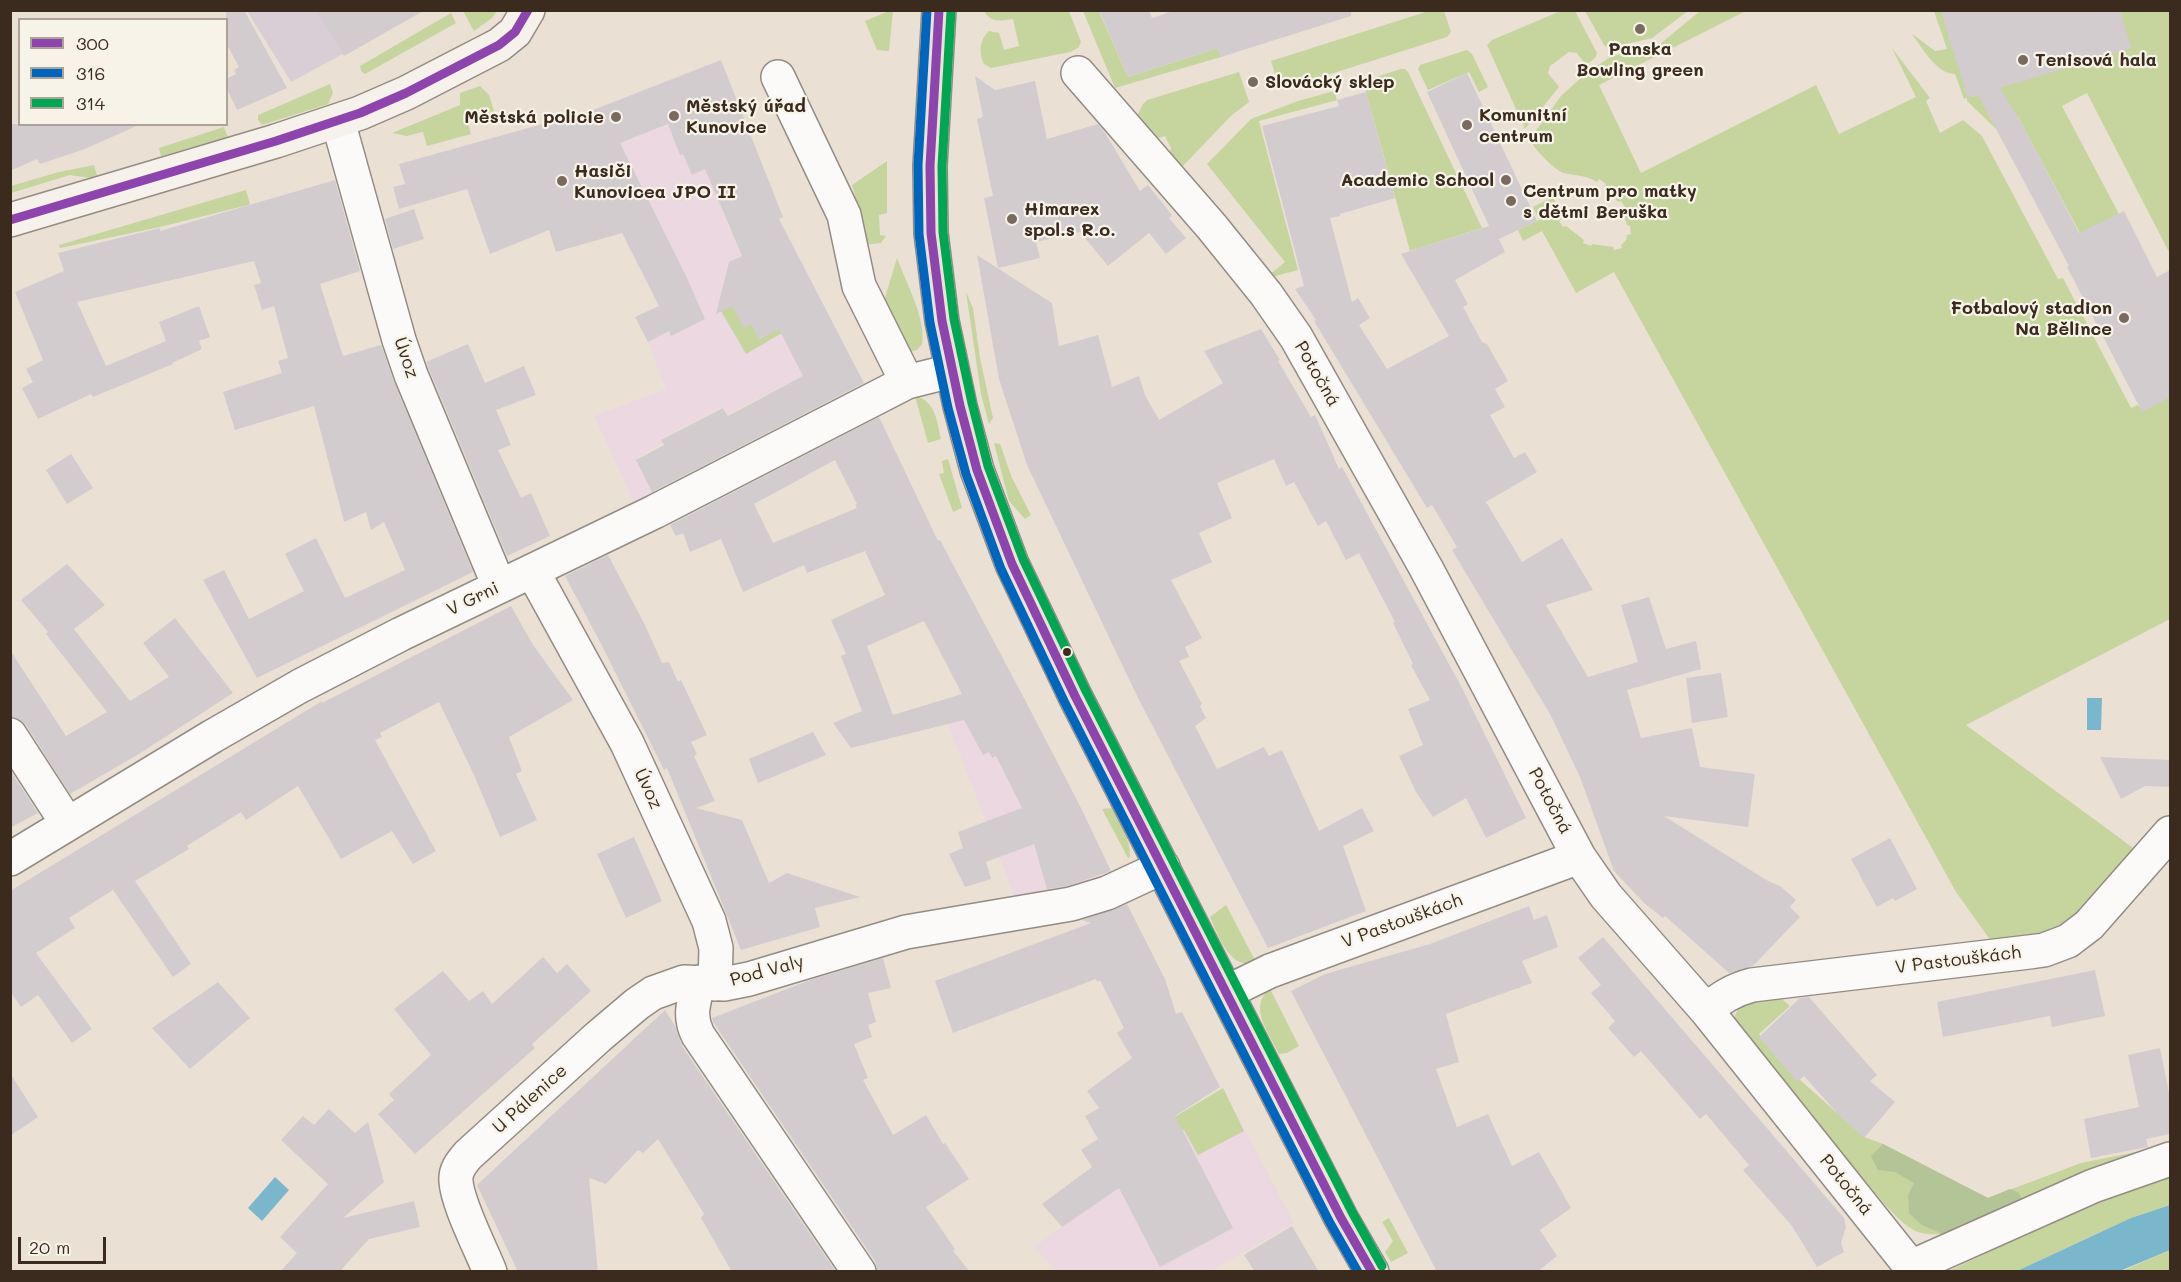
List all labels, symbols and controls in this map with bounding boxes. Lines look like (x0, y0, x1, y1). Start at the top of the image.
legend (18, 18, 228, 126)
marker: Panska Bowling green (1633, 22, 1647, 36)
text: 300 (76, 31, 109, 55)
place label: Panska Bowling green (1576, 38, 1704, 80)
place label: Tenisová hala (2035, 49, 2157, 71)
marker: Tenisová hala (2016, 53, 2030, 67)
text: 316 (76, 61, 105, 85)
place label: Slovácký sklep (1265, 71, 1395, 93)
marker: Slovácký sklep (1246, 75, 1260, 89)
text: 314 (76, 91, 105, 115)
place label: Městský úřad Kunovice (686, 95, 806, 138)
place label: Komunitní centrum (1479, 104, 1567, 146)
place label: Městská policie (464, 106, 604, 128)
marker: Městský úřad Kunovice (667, 109, 681, 123)
marker: Městská policie (609, 110, 623, 124)
marker: Komunitní centrum (1460, 118, 1474, 132)
place label: Hasiči Kunovicea JPO II (574, 160, 736, 202)
place label: Academic School (1341, 169, 1494, 191)
marker: Academic School (1499, 173, 1513, 187)
marker: Hasiči Kunovicea JPO II (555, 174, 569, 188)
place label: Centrum pro matky s dětmi Beruška (1523, 180, 1697, 222)
marker: Centrum pro matky s dětmi Beruška (1504, 194, 1518, 208)
place label: Himarex spol.s R.o. (1024, 198, 1116, 240)
marker: Himarex spol.s R.o. (1005, 212, 1019, 226)
place label: Fotbalový stadion Na Bělince (1950, 297, 2112, 340)
marker: Fotbalový stadion Na Bělince (2117, 311, 2131, 325)
street label: Úvoz (389, 335, 423, 381)
street label: Potočná (1290, 337, 1344, 411)
street label: V Grni (443, 577, 503, 621)
unlabelled marker (1061, 646, 1073, 658)
street label: Potočná (1524, 764, 1576, 838)
street label: Úvoz (629, 765, 667, 813)
street label: V Pastouškách (1339, 889, 1465, 953)
street label: V Pastouškách (1894, 942, 2022, 978)
street label: Pod Valy (728, 951, 806, 991)
street label: U Pálenice (488, 1060, 572, 1138)
street label: Potočná (1815, 1150, 1877, 1220)
scale bar (21, 1225, 110, 1263)
text: 20 m (29, 1235, 70, 1259)

